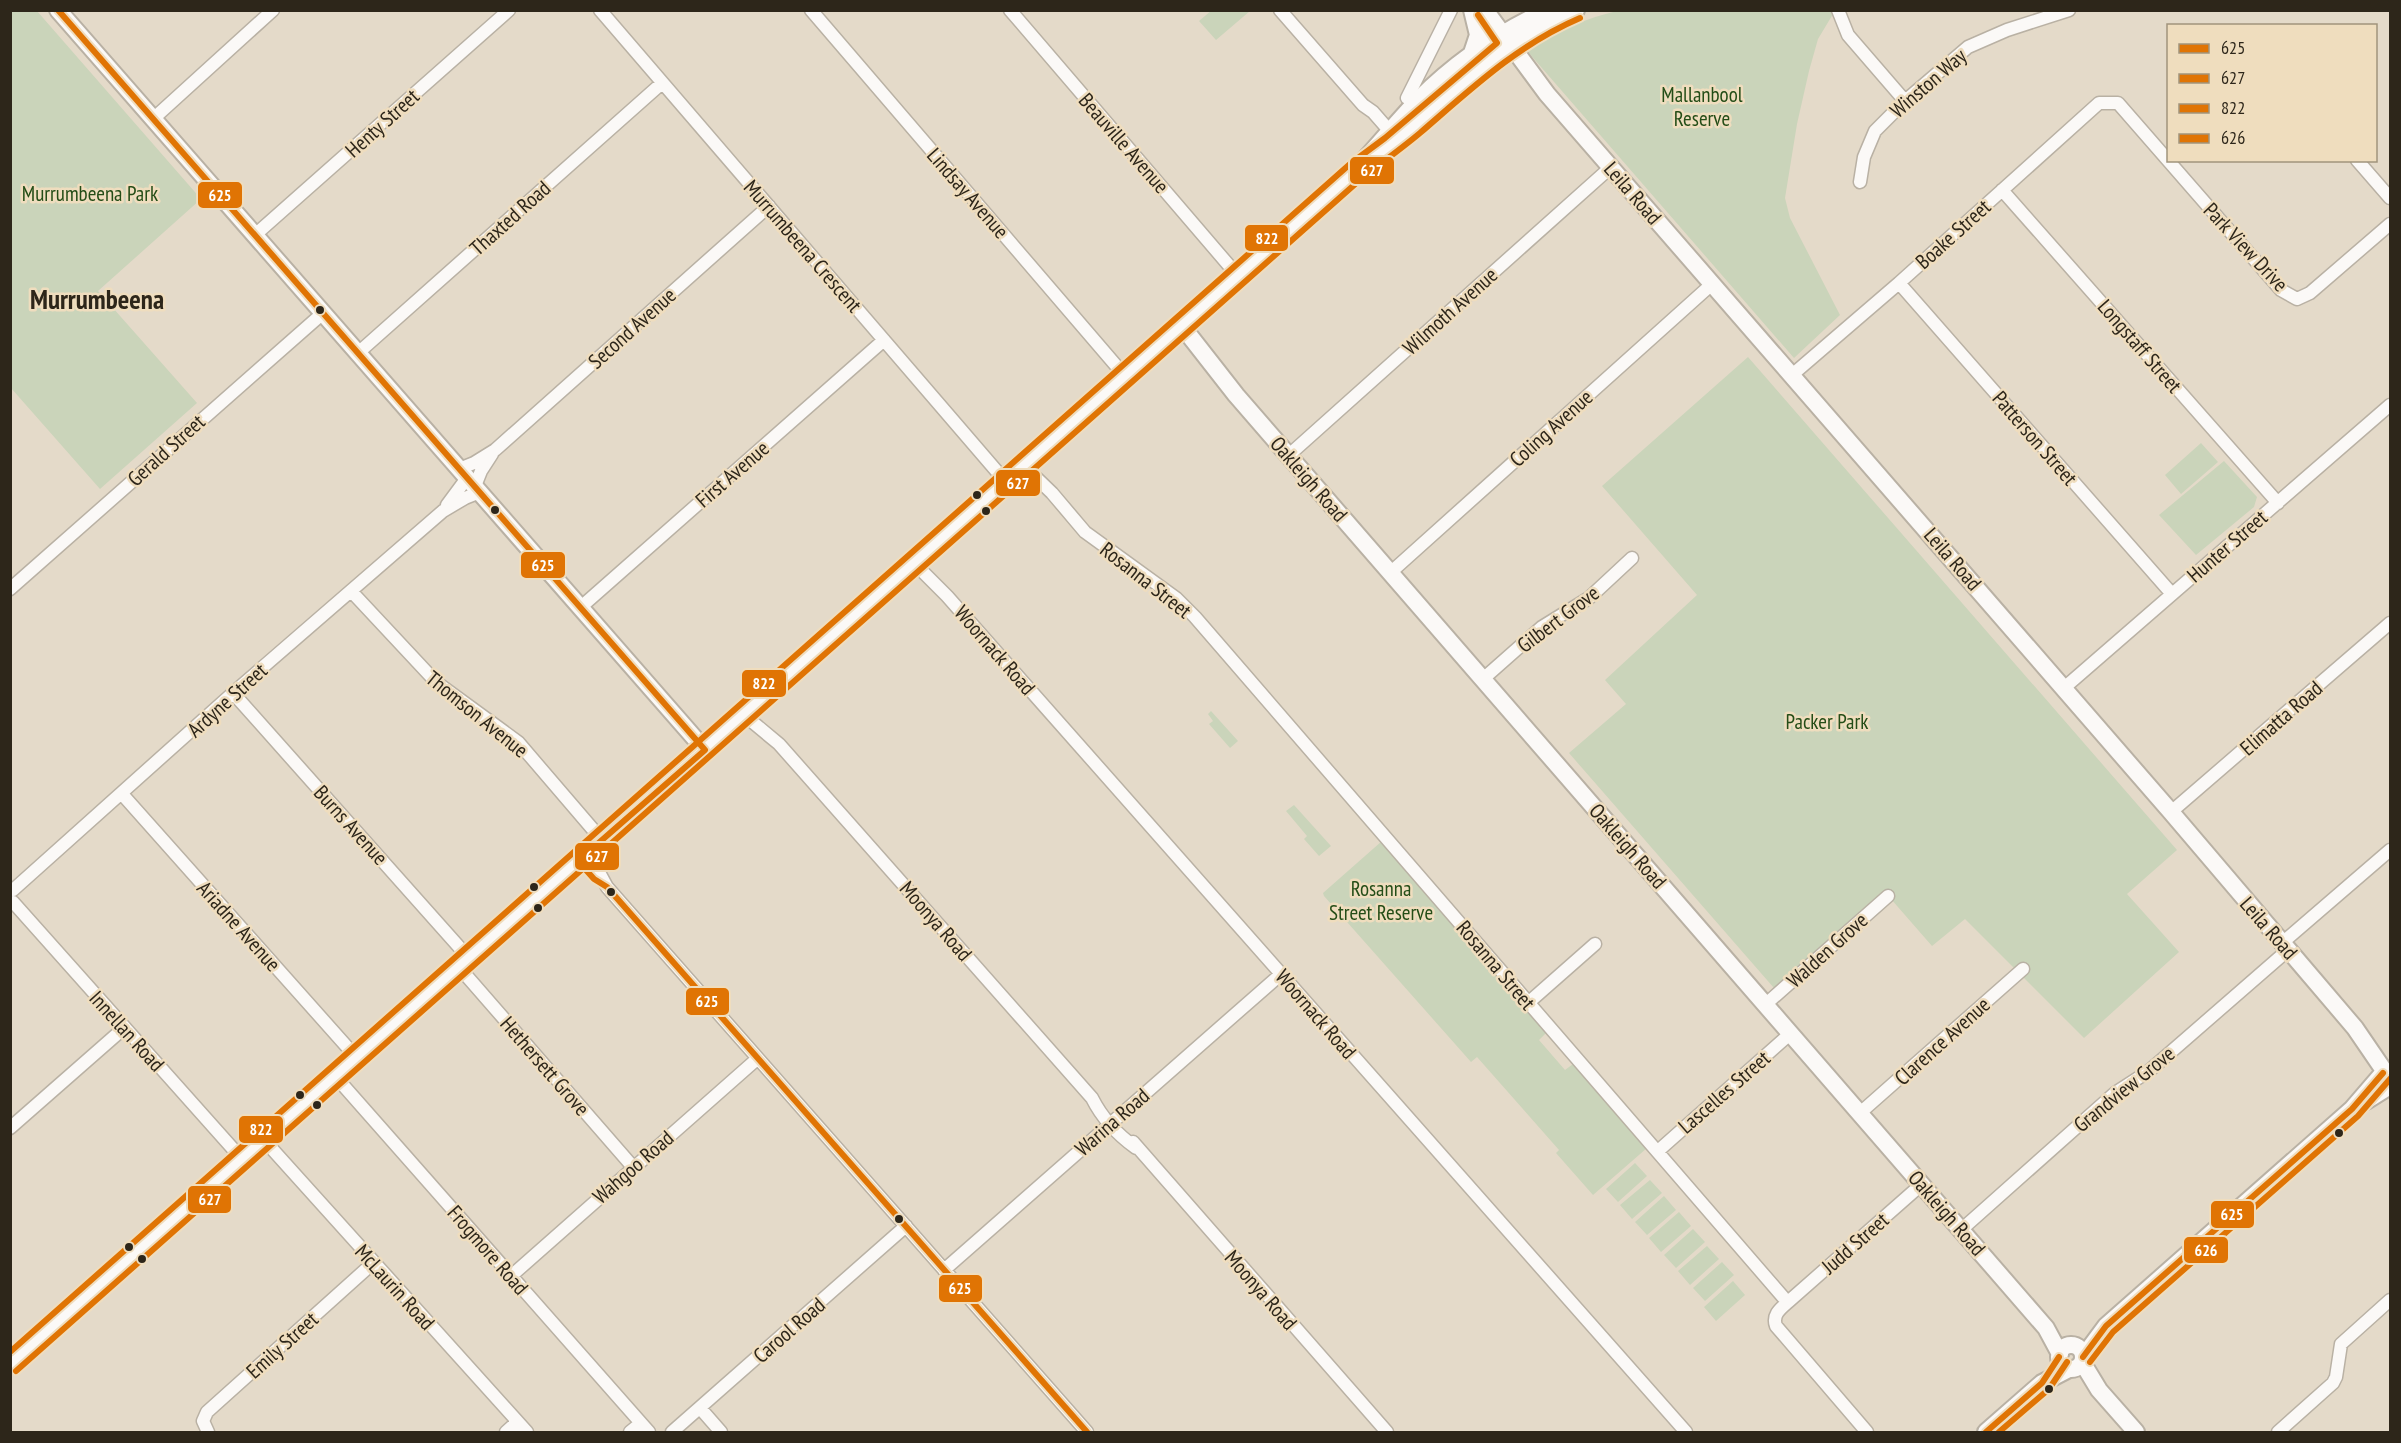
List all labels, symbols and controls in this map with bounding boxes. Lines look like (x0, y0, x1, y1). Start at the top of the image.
legend (2167, 24, 2377, 162)
text: 625 (2221, 36, 2245, 59)
street label: Winston Way (1884, 42, 1972, 124)
text: 627 (2221, 66, 2245, 89)
park label: Mallanbool Reserve (1661, 81, 1743, 132)
street label: Henty Street (340, 83, 425, 163)
street label: Beauville Avenue (1073, 87, 1175, 199)
text: 822 (2221, 96, 2245, 119)
text: 626 (2221, 126, 2245, 149)
street label: Lindsay Avenue (921, 142, 1015, 244)
line badge: 627 (1349, 156, 1395, 185)
street label: Leila Road (1598, 156, 1668, 230)
text: 627 (1361, 160, 1383, 180)
street label: Murrumbeena Crescent (738, 174, 868, 318)
street label: Thaxted Road (464, 175, 556, 261)
park label: Murrumbeena Park (22, 180, 158, 207)
line badge: 625 (197, 181, 243, 209)
text: 625 (209, 185, 231, 205)
street label: Boake Street (1910, 193, 1996, 275)
street label: Park View Drive (2198, 197, 2294, 297)
line badge: 822 (1244, 224, 1289, 252)
text: 822 (1256, 228, 1278, 248)
street label: Wilmoth Avenue (1397, 261, 1503, 361)
street label: Second Avenue (582, 281, 682, 375)
district label: Murrumbeena (30, 282, 164, 316)
street label: Longstaff Street (2092, 294, 2188, 398)
unlabelled marker (314, 304, 326, 316)
street label: Coling Avenue (1504, 384, 1598, 472)
street label: Patterson Street (1987, 385, 2084, 491)
street label: Gerald Street (122, 408, 211, 492)
street label: Oakleigh Road (1264, 431, 1354, 527)
street label: First Avenue (690, 435, 774, 513)
line badge: 627 (995, 469, 1041, 497)
text: 627 (1007, 473, 1029, 493)
unlabelled marker (971, 489, 983, 501)
unlabelled marker (489, 504, 501, 516)
street label: Hunter Street (2181, 504, 2273, 588)
unlabelled marker (980, 505, 992, 517)
street label: Leila Road (1918, 522, 1988, 596)
street label: Rosanna Street (1095, 536, 1197, 624)
line badge: 625 (520, 551, 566, 579)
text: 625 (532, 555, 554, 575)
street label: Gilbert Grove (1512, 579, 1604, 659)
street label: Woornack Road (949, 600, 1041, 700)
street label: Ardyne Street (181, 657, 273, 743)
street label: Thomson Avenue (420, 665, 534, 763)
line badge: 822 (741, 669, 787, 698)
text: 822 (753, 673, 775, 693)
street label: Elimatta Road (2234, 675, 2328, 761)
park label: Packer Park (1786, 708, 1868, 735)
street label: Burns Avenue (308, 780, 394, 870)
street label: Oakleigh Road (1583, 798, 1673, 894)
line badge: 627 (574, 842, 620, 871)
text: 627 (586, 846, 608, 866)
street label: Ariadne Avenue (191, 875, 287, 977)
street label: Moonya Road (894, 875, 978, 967)
park label: Rosanna Street Reserve (1329, 875, 1433, 926)
unlabelled marker (528, 881, 540, 893)
unlabelled marker (605, 886, 617, 898)
street label: Leila Road (2234, 891, 2304, 965)
unlabelled marker (532, 902, 544, 914)
street label: Walden Grove (1781, 907, 1873, 993)
street label: Rosanna Street (1451, 915, 1541, 1015)
street label: Woornack Road (1270, 964, 1362, 1064)
street label: Innellan Road (84, 985, 170, 1077)
line badge: 625 (685, 987, 730, 1016)
text: 625 (696, 991, 718, 1011)
street label: Clarence Avenue (1889, 991, 1995, 1091)
street label: Hethersett Grove (494, 1011, 596, 1121)
street label: Grandview Grove (2068, 1040, 2180, 1138)
street label: Lascelles Street (1672, 1045, 1776, 1139)
street label: Warina Road (1069, 1082, 1155, 1162)
unlabelled marker (294, 1089, 306, 1101)
unlabelled marker (311, 1099, 323, 1111)
line badge: 822 (238, 1115, 284, 1144)
text: 822 (250, 1119, 272, 1139)
street label: Wahgoo Road (587, 1124, 679, 1210)
unlabelled marker (2333, 1127, 2345, 1139)
street label: Oakleigh Road (1902, 1165, 1992, 1261)
line badge: 627 (187, 1185, 232, 1214)
text: 627 (199, 1189, 221, 1209)
street label: Frogmore Road (442, 1200, 534, 1300)
line badge: 625 (2210, 1200, 2255, 1229)
text: 625 (2221, 1204, 2243, 1224)
street label: Judd Street (1815, 1206, 1894, 1280)
unlabelled marker (893, 1213, 905, 1225)
line badge: 626 (2183, 1236, 2229, 1264)
street label: McLaurin Road (349, 1238, 441, 1336)
text: 626 (2195, 1240, 2218, 1260)
unlabelled marker (123, 1241, 135, 1253)
street label: Moonya Road (1219, 1244, 1303, 1336)
unlabelled marker (136, 1253, 148, 1265)
line badge: 625 (938, 1274, 983, 1303)
text: 625 (949, 1278, 971, 1298)
street label: Carool Road (747, 1291, 831, 1369)
street label: Emily Street (241, 1306, 324, 1384)
unlabelled marker (2043, 1383, 2055, 1395)

